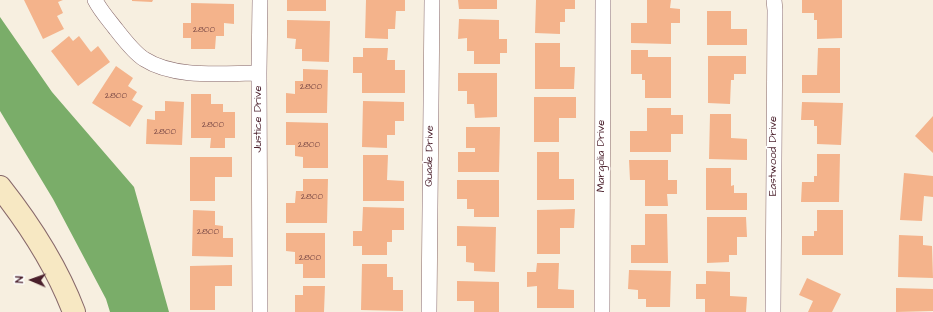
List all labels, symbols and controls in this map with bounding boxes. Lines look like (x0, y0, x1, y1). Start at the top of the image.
house number: 2800 (193, 25, 215, 35)
house number: 2800 (300, 82, 322, 92)
street label: Justice Drive (252, 86, 266, 152)
house number: 2800 (105, 91, 127, 101)
street label: Eastwood Drive (767, 116, 781, 196)
house number: 2800 (202, 120, 224, 130)
street label: Margolia Drive (595, 120, 609, 192)
street label: Quade Drive (423, 125, 437, 187)
house number: 2800 (154, 127, 176, 137)
house number: 2800 (298, 140, 320, 150)
house number: 2800 (301, 192, 323, 202)
house number: 2800 (197, 227, 219, 237)
house number: 2800 (299, 253, 321, 263)
north arrow (12, 260, 52, 300)
text: N (12, 276, 27, 283)

